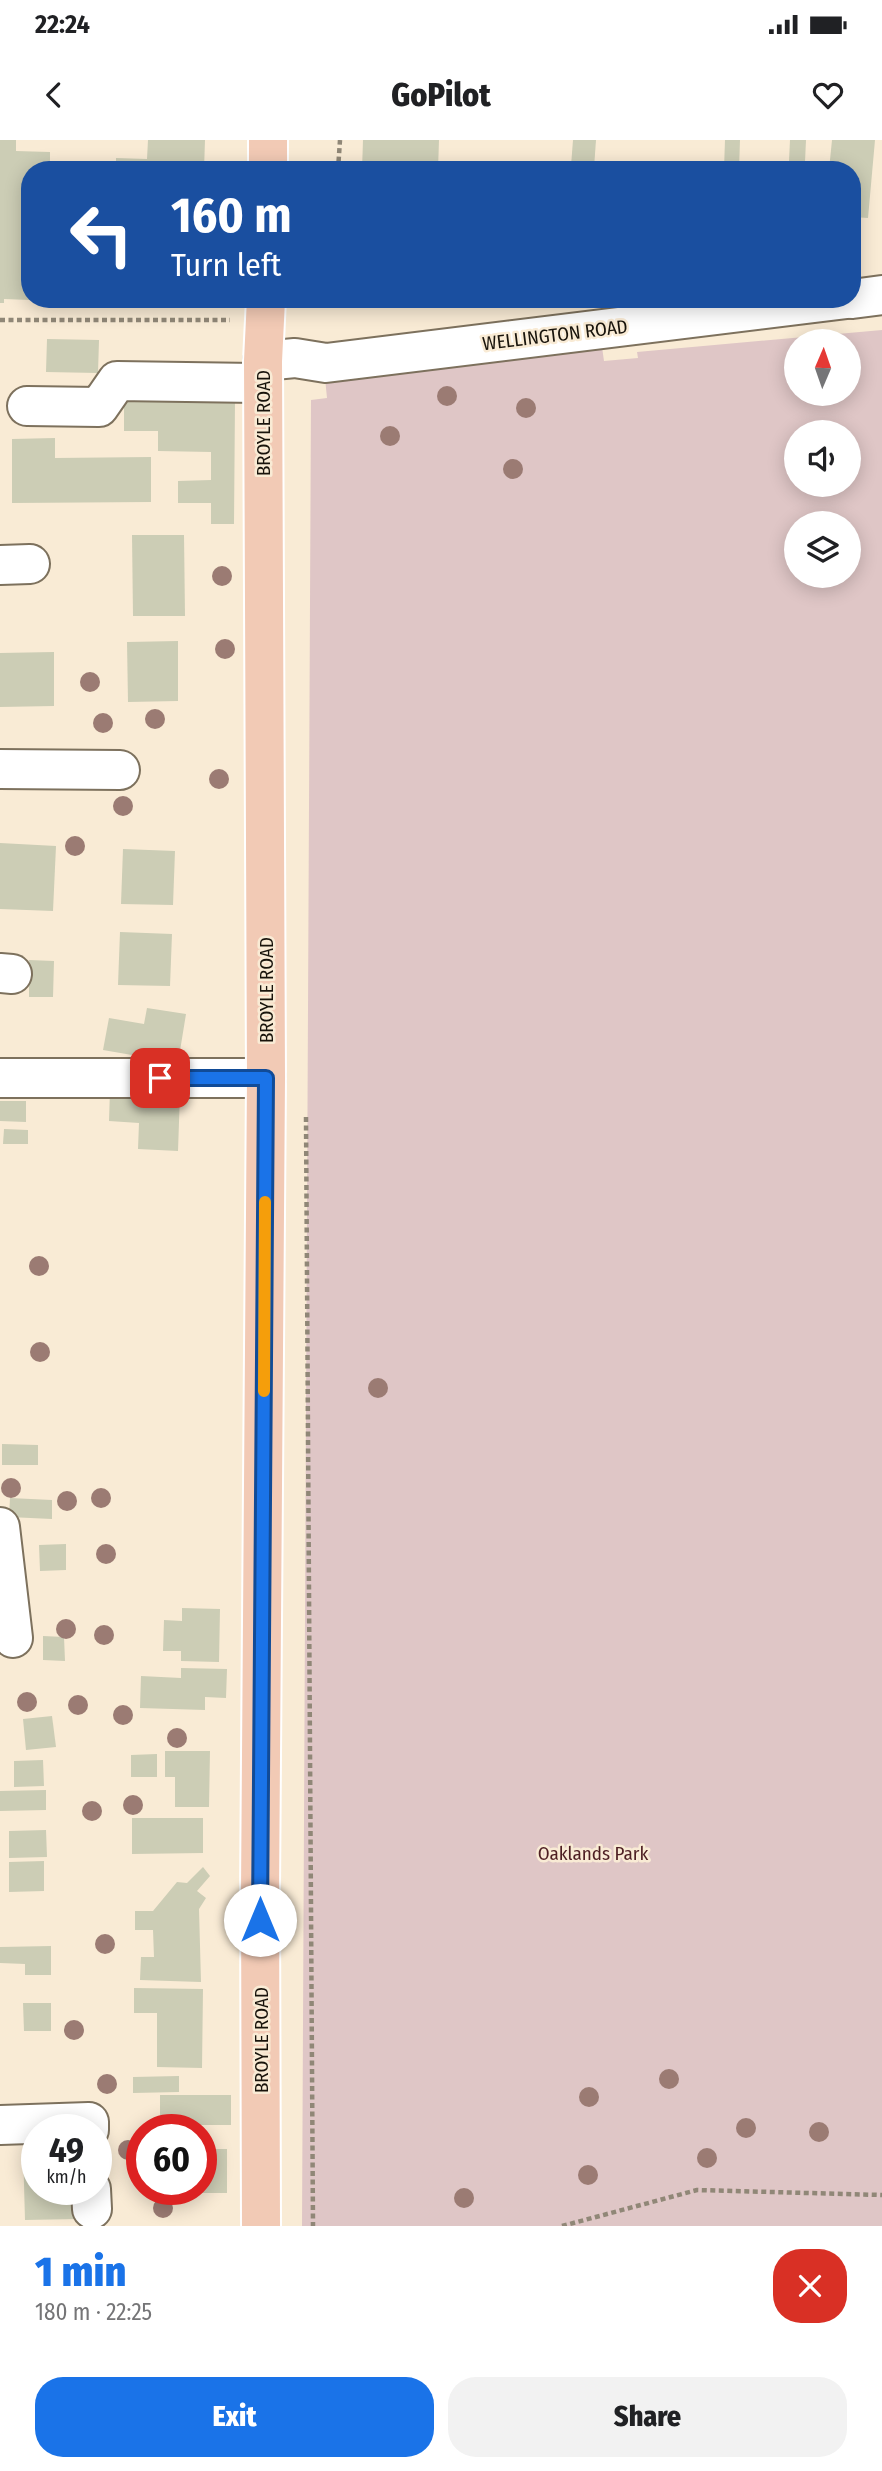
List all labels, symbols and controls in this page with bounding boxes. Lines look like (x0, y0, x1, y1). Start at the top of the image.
text: 22:24 (35, 9, 90, 40)
icon: back (35, 76, 73, 114)
text: GoPilot (391, 76, 491, 114)
icon: heart (809, 76, 847, 114)
text: 160 m (171, 186, 292, 245)
icon: left (56, 189, 147, 280)
text: Turn left (171, 246, 281, 284)
street label: WELLINGTON ROAD (481, 315, 629, 355)
north arrow (784, 329, 861, 406)
map controls (784, 329, 861, 588)
street label: BROYLE ROAD (252, 370, 275, 476)
button: sound (784, 420, 861, 497)
button: layers (784, 511, 861, 588)
street label: BROYLE ROAD (255, 937, 278, 1043)
pin (130, 1048, 190, 1108)
icon: arrive (141, 1059, 179, 1097)
park label: Oaklands Park (538, 1842, 648, 1865)
position arrow (223, 1883, 297, 1957)
street label: BROYLE ROAD (250, 1987, 273, 2093)
speed limit sign: 60 (126, 2114, 217, 2205)
text: 49 (49, 2129, 84, 2171)
text: km/h (46, 2166, 87, 2188)
text: 1 min (35, 2247, 126, 2297)
button: close (773, 2249, 847, 2323)
text: 180 m · 22:25 (35, 2298, 152, 2326)
button: Exit (35, 2377, 434, 2457)
button: Share (448, 2377, 847, 2457)

